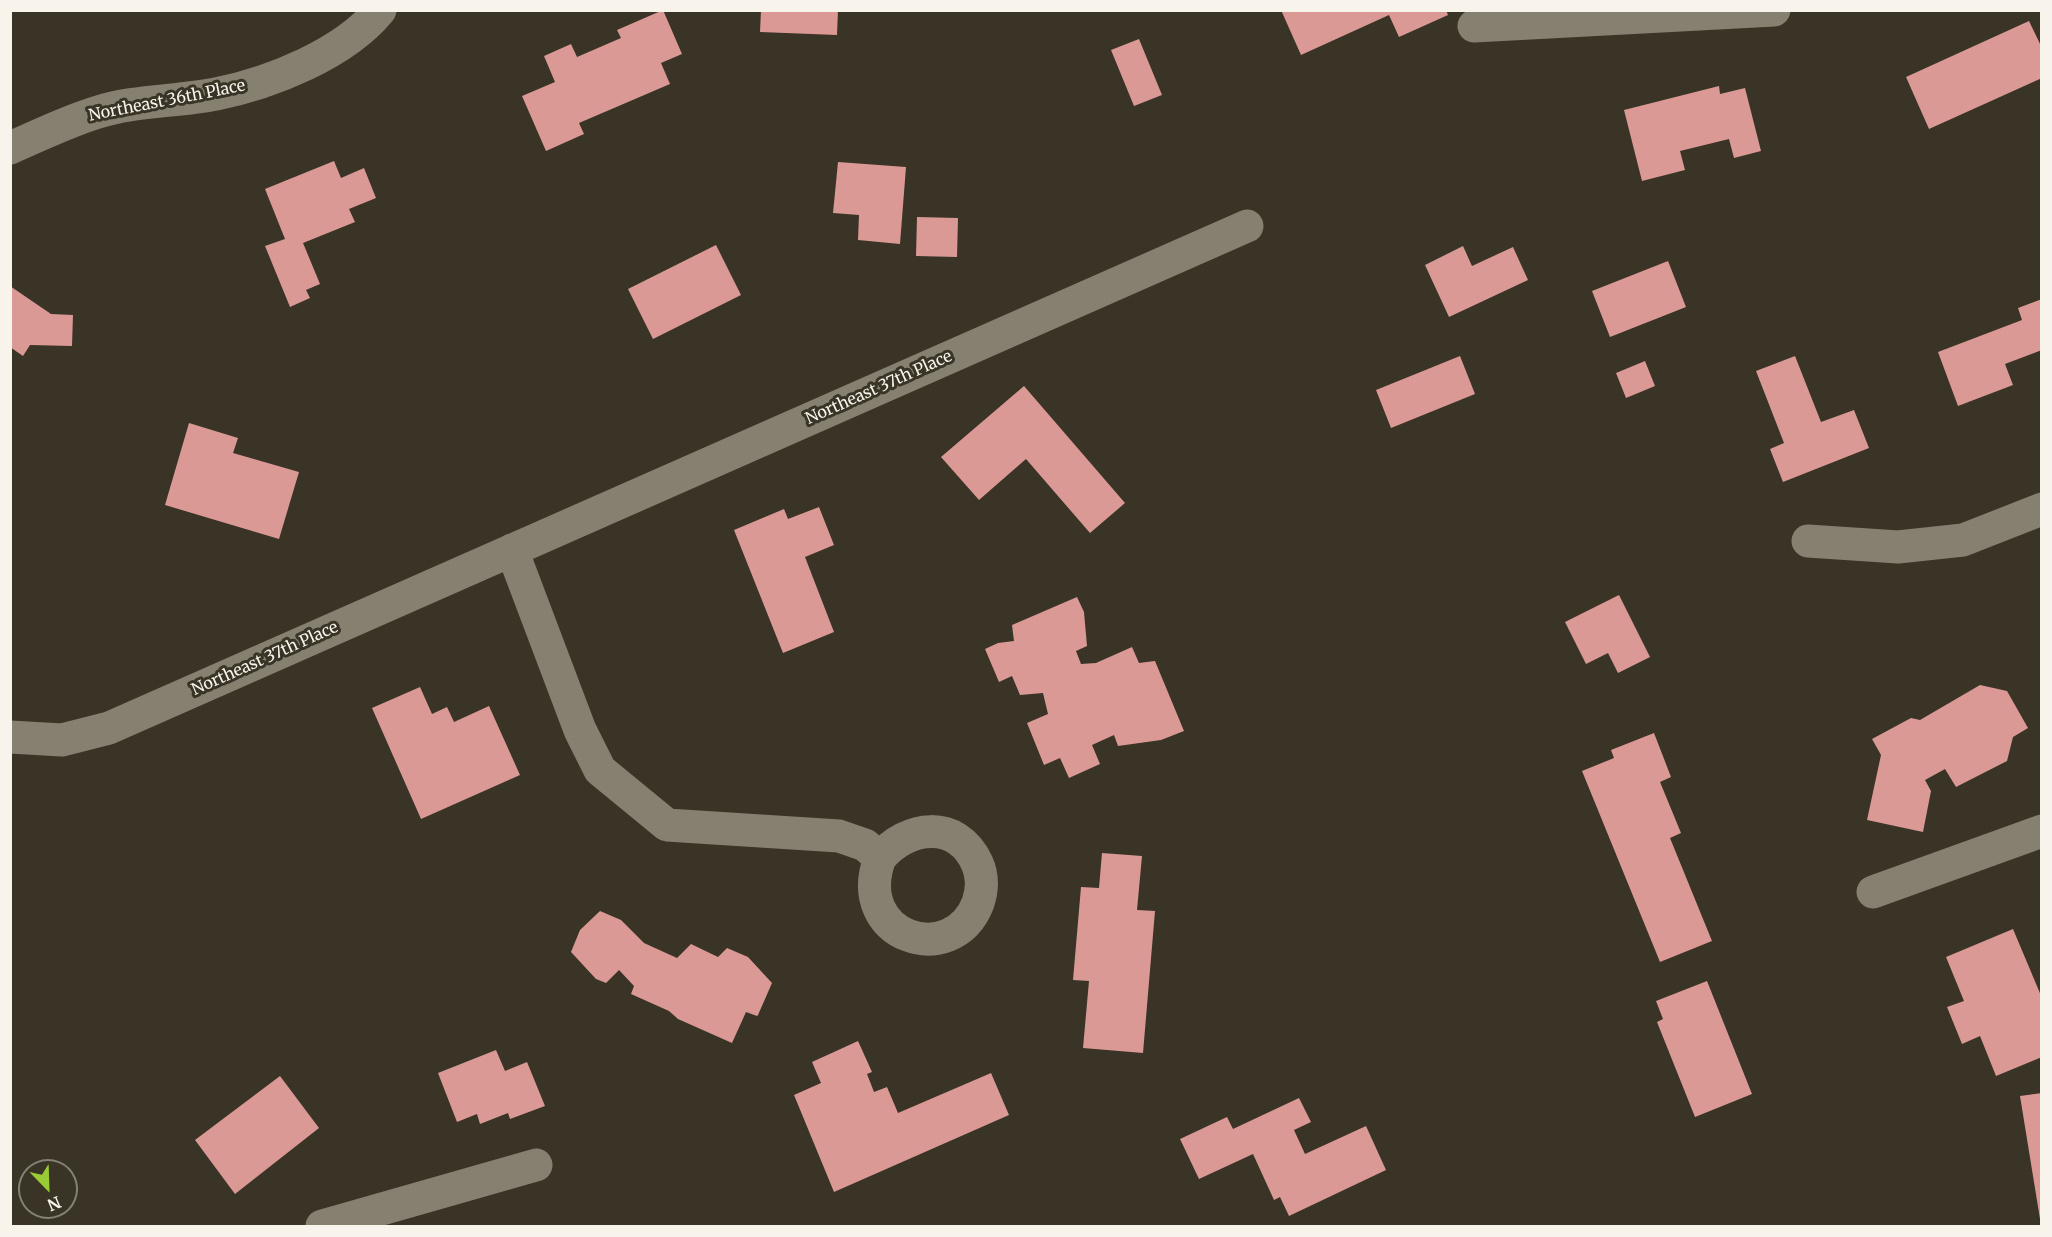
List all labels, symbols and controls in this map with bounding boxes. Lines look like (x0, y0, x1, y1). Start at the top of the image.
street label: Northeast 36th Place (87, 76, 247, 126)
street label: Northeast 37th Place (803, 347, 955, 429)
street label: Northeast 37th Place (189, 618, 341, 700)
north arrow (18, 1159, 78, 1219)
text: N (45, 1192, 64, 1215)

